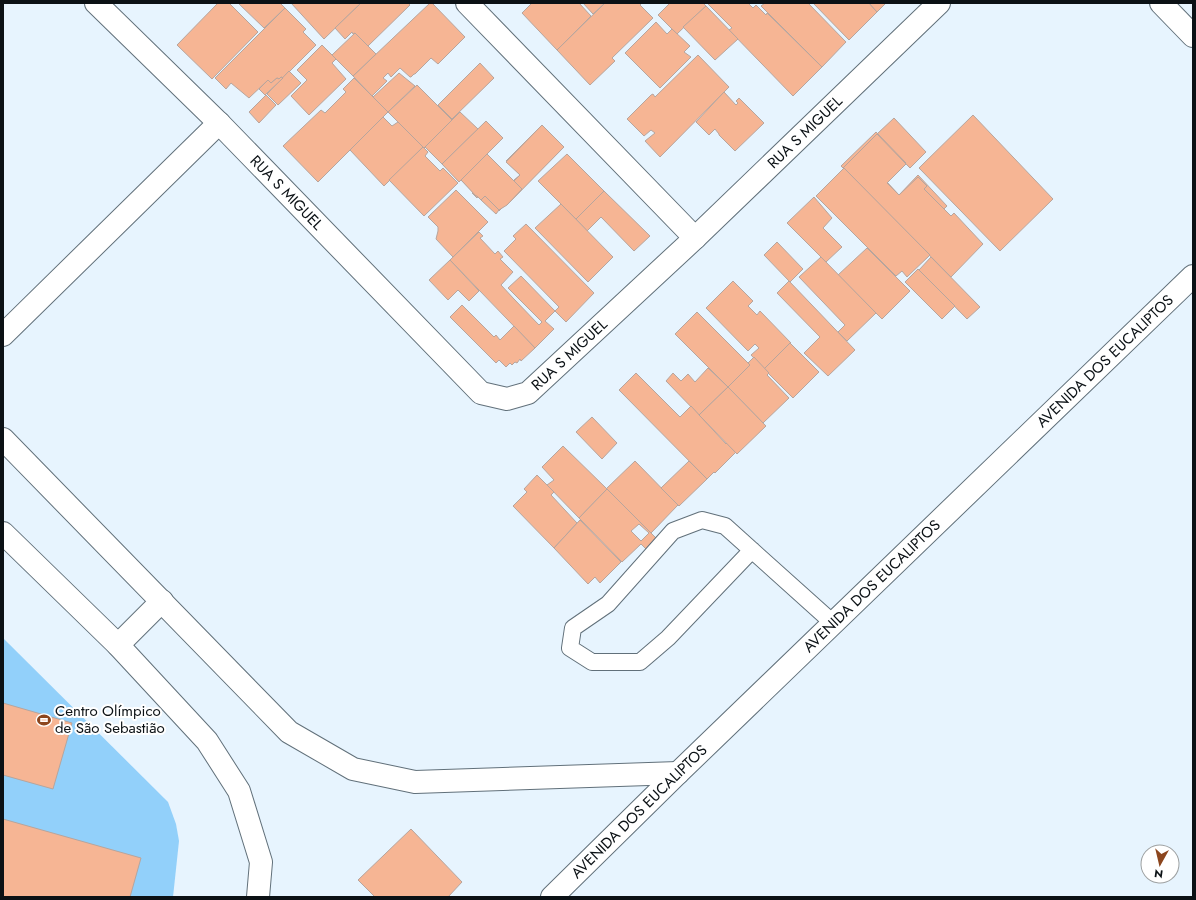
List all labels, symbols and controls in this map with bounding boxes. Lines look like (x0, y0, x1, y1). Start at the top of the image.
street label: RUA S MIGUEL (762, 90, 848, 174)
street label: RUA S MIGUEL (245, 150, 328, 235)
street label: AVENIDA DOS EUCALIPTOS (1031, 290, 1178, 433)
street label: RUA S MIGUEL (526, 313, 613, 396)
street label: AVENIDA DOS EUCALIPTOS (798, 515, 945, 658)
place label: Centro Olímpico de São Sebastião (55, 700, 165, 739)
sports icon: Centro Olímpico de São Sebastião (36, 712, 52, 728)
street label: AVENIDA DOS EUCALIPTOS (566, 740, 712, 883)
north arrow (1140, 844, 1180, 884)
text: N (1153, 865, 1164, 882)

